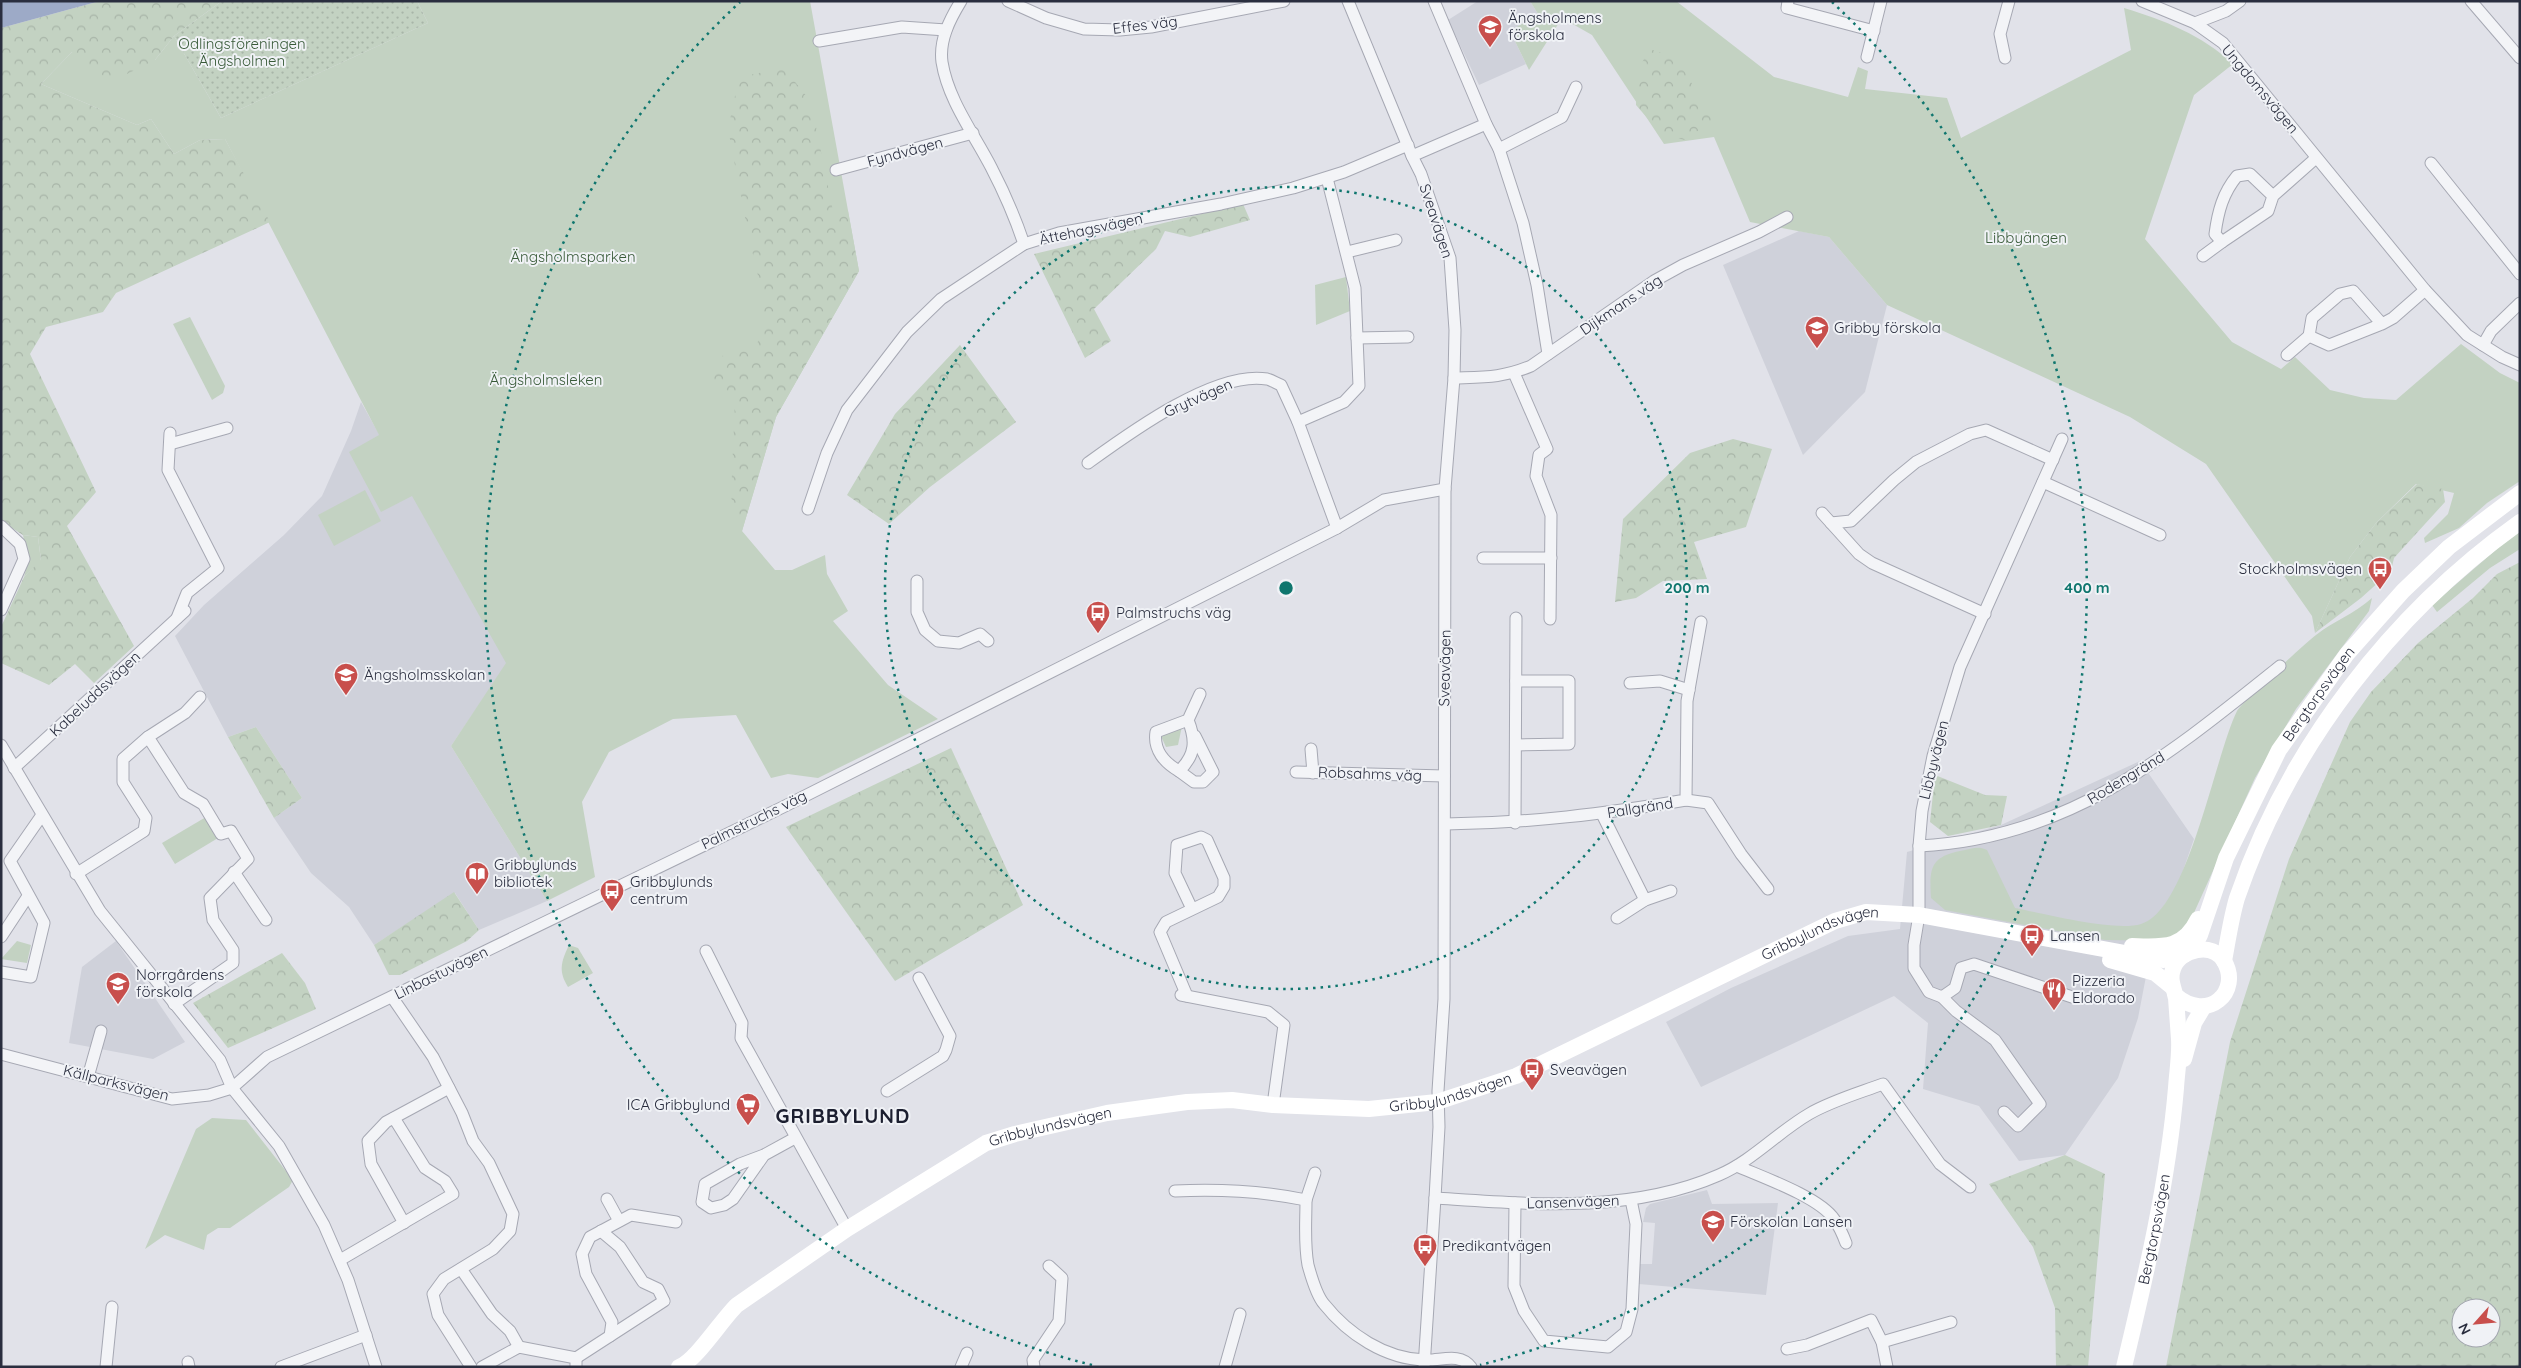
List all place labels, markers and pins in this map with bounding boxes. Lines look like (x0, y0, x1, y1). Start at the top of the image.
place label: Ängsholmens förskola (1508, 8, 1602, 44)
school or university icon: Ängsholmens förskola (1477, 14, 1503, 48)
school or university icon: Gribby förskola (1804, 315, 1830, 349)
place label: Gribby förskola (1834, 318, 1941, 337)
bus stop icon: Stockholmsvägen (2367, 556, 2393, 590)
place label: Stockholmsvägen (2239, 559, 2362, 578)
centre of rings (1277, 579, 1295, 597)
bus stop icon: Palmstruchs väg (1085, 600, 1111, 634)
place label: Palmstruchs väg (1116, 603, 1231, 622)
school or university icon: Ängsholmsskolan (333, 662, 359, 696)
place label: Ängsholmsskolan (364, 665, 485, 684)
place label: Gribbylunds bibliotek (494, 855, 577, 891)
library icon: Gribbylunds bibliotek (464, 861, 490, 895)
place label: Gribbylunds centrum (630, 872, 713, 908)
bus stop icon: Gribbylunds centrum (599, 878, 625, 912)
bus stop icon: Lansen (2019, 923, 2045, 957)
place label: Lansen (2050, 926, 2100, 945)
place label: Norrgårdens förskola (136, 965, 224, 1001)
school or university icon: Norrgårdens förskola (105, 971, 131, 1005)
place label: Pizzeria Eldorado (2072, 971, 2135, 1007)
restaurant icon: Pizzeria Eldorado (2041, 977, 2067, 1011)
bus stop icon: Sveavägen (1519, 1057, 1545, 1091)
place label: Sveavägen (1550, 1060, 1627, 1079)
supermarket icon: ICA Gribbylund (735, 1092, 761, 1126)
place label: ICA Gribbylund (627, 1095, 730, 1114)
school or university icon: Förskolan Lansen (1700, 1209, 1726, 1243)
place label: Förskolan Lansen (1730, 1212, 1852, 1231)
bus stop icon: Predikantvägen (1412, 1233, 1438, 1267)
place label: Predikantvägen (1442, 1236, 1551, 1255)

